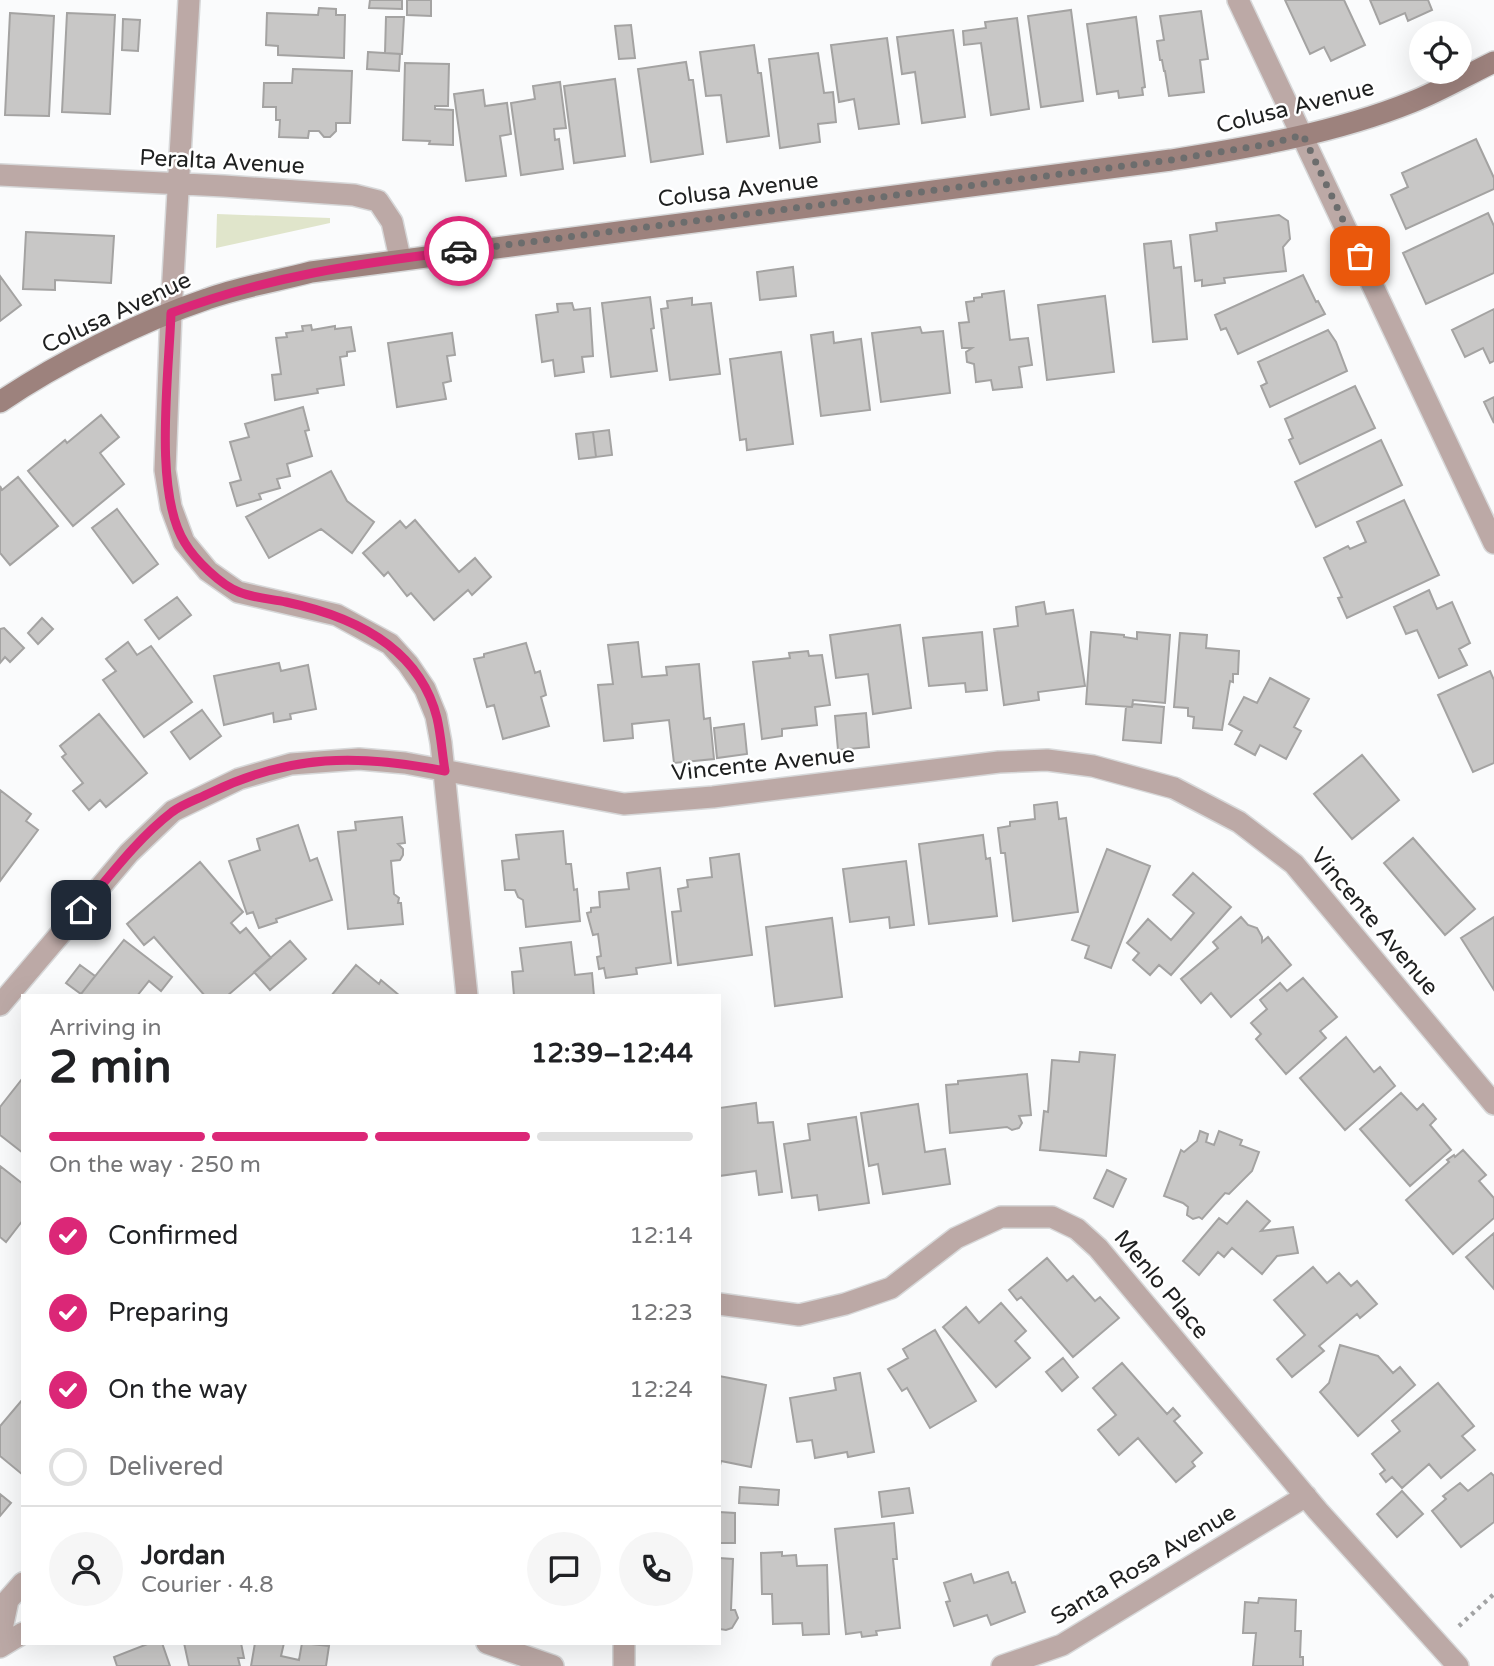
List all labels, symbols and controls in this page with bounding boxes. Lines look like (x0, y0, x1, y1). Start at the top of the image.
map controls (1409, 21, 1472, 84)
button: locate (1409, 21, 1472, 84)
street label: Colusa Avenue (1213, 74, 1377, 140)
street label: Peralta Avenue (139, 144, 305, 180)
street label: Colusa Avenue (656, 166, 820, 214)
courier (424, 216, 494, 286)
pin (1330, 226, 1390, 286)
icon: car (440, 232, 478, 270)
icon: bag (1341, 237, 1379, 275)
street label: Colusa Avenue (37, 266, 196, 360)
street label: Vincente Avenue (670, 740, 856, 788)
street label: Vincente Avenue (1304, 842, 1444, 1001)
pin (51, 880, 111, 940)
icon: home (62, 891, 100, 929)
text: Arriving in (49, 1014, 162, 1042)
text: 12:39–12:44 (531, 1038, 693, 1069)
text: 2 min (49, 1040, 172, 1095)
text: On the way · 250 m (49, 1151, 261, 1179)
icon: check (49, 1217, 87, 1255)
text: Confirmed (108, 1220, 238, 1251)
text: 12:14 (629, 1222, 693, 1250)
street label: Menlo Place (1108, 1224, 1215, 1345)
icon: check (49, 1294, 87, 1332)
text: Preparing (108, 1297, 229, 1328)
text: 12:23 (629, 1299, 693, 1327)
icon: check (49, 1371, 87, 1409)
text: On the way (108, 1374, 248, 1405)
text: 12:24 (629, 1376, 693, 1404)
text: Delivered (108, 1451, 224, 1482)
street label: Santa Rosa Avenue (1046, 1498, 1241, 1631)
button: person (49, 1532, 123, 1606)
button: chat (527, 1532, 601, 1606)
button: phone (619, 1532, 693, 1606)
text: Jordan (141, 1540, 225, 1571)
text: Courier · 4.8 (141, 1571, 274, 1599)

